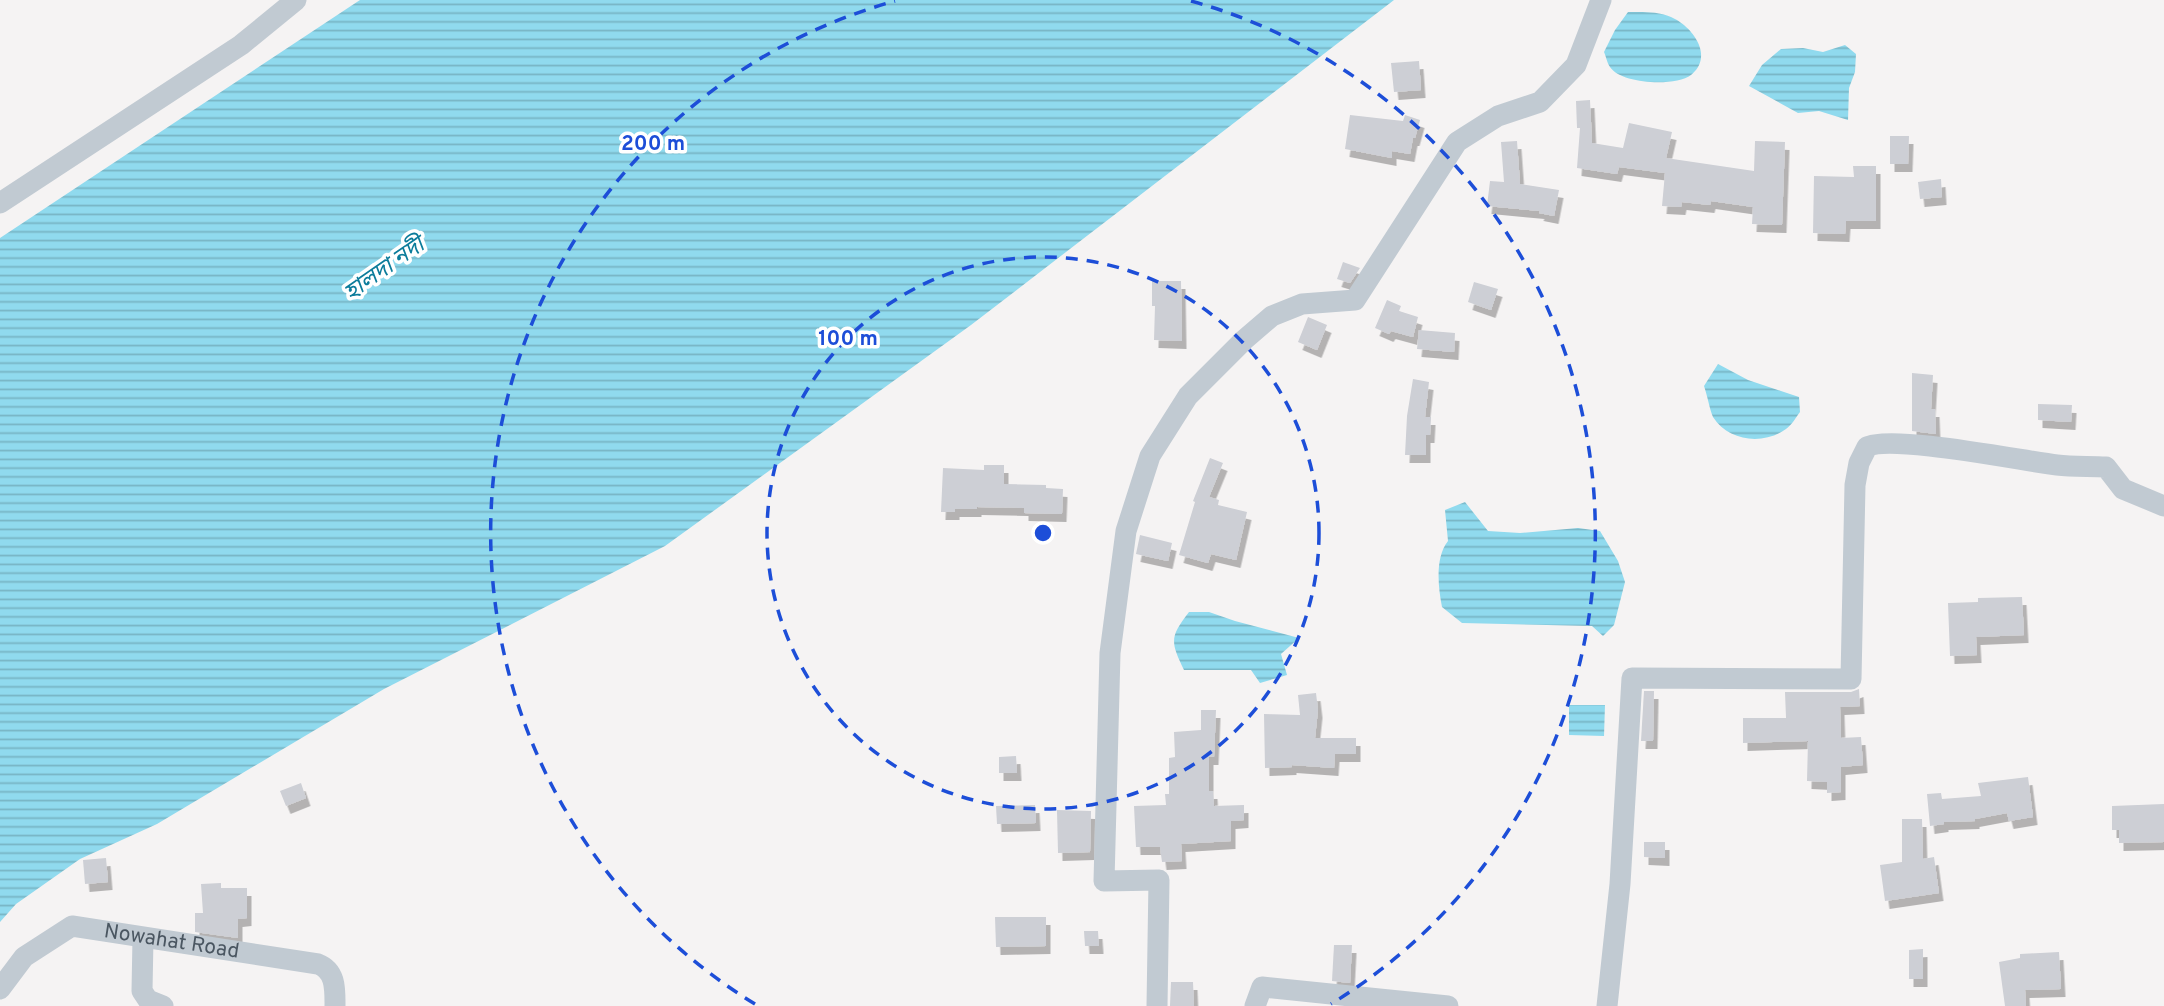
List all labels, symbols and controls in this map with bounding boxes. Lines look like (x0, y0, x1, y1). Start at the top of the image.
text: 200 m (621, 131, 685, 158)
water label: হালদা নদী (338, 229, 434, 308)
text: 100 m (818, 326, 878, 353)
centre of rings (1031, 521, 1055, 545)
street label: Nowahat Road (102, 918, 241, 965)

